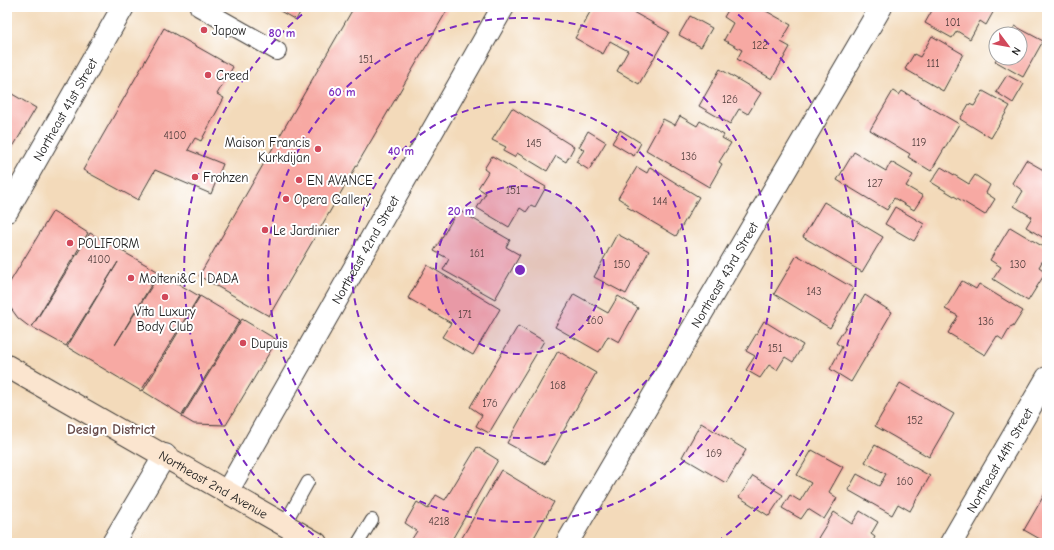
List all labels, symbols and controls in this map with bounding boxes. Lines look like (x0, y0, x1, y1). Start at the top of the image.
house number: 101 (945, 16, 961, 29)
place label: Japow (212, 23, 246, 38)
marker: Japow (199, 25, 209, 35)
text: 80 m (269, 26, 295, 40)
north arrow (988, 26, 1028, 66)
house number: 122 (752, 39, 768, 52)
text: N (1009, 45, 1023, 58)
house number: 151 (359, 53, 373, 66)
street label: Northeast 41st Street (30, 54, 101, 163)
house number: 111 (926, 57, 940, 70)
place label: Creed (216, 68, 249, 83)
marker: Creed (203, 70, 213, 80)
text: 60 m (329, 85, 355, 99)
house number: 126 (722, 93, 738, 106)
house number: 4100 (163, 129, 187, 142)
place label: Maison Francis Kurkdijan (225, 135, 310, 165)
house number: 119 (912, 136, 926, 149)
house number: 145 (526, 137, 542, 150)
marker: Maison Francis Kurkdijan (313, 144, 323, 154)
text: 40 m (388, 144, 414, 158)
house number: 136 (681, 150, 697, 163)
place label: Frohzen (203, 170, 248, 185)
marker: Frohzen (190, 172, 200, 182)
place label: EN AVANCE (307, 173, 373, 188)
marker: EN AVANCE (294, 175, 304, 185)
house number: 127 (867, 177, 883, 190)
house number: 151 (506, 184, 520, 197)
place label: Opera Gallery (294, 192, 371, 207)
street label: Northeast 42nd Street (329, 192, 403, 307)
marker: Opera Gallery (281, 194, 291, 204)
house number: 144 (653, 195, 667, 208)
text: 20 m (448, 204, 474, 218)
street label: Northeast 43rd Street (688, 218, 762, 330)
place label: Le Jardinier (273, 223, 340, 238)
marker: Le Jardinier (260, 225, 270, 235)
place label: POLIFORM (78, 236, 140, 251)
marker: POLIFORM (65, 238, 75, 248)
house number: 161 (470, 247, 484, 260)
house number: 4100 (87, 253, 111, 266)
house number: 150 (613, 258, 631, 271)
house number: 130 (1010, 258, 1026, 271)
centre of rings (513, 263, 527, 277)
place label: Molteni&C | DADA (139, 271, 239, 286)
marker: Molteni&C | DADA (126, 273, 136, 283)
house number: 143 (806, 285, 822, 298)
marker: Vita Luxury Body Club (160, 292, 170, 302)
place label: Vita Luxury Body Club (134, 304, 196, 334)
house number: 171 (458, 308, 472, 321)
house number: 160 (586, 314, 604, 327)
house number: 136 (978, 315, 994, 328)
place label: Dupuis (251, 336, 288, 351)
marker: Dupuis (238, 338, 248, 348)
house number: 151 (768, 342, 782, 355)
house number: 168 (550, 379, 566, 392)
house number: 176 (482, 397, 498, 410)
street label: Northeast 44th Street (963, 404, 1037, 515)
house number: 152 (907, 414, 923, 427)
district label: Design District (67, 421, 155, 438)
house number: 169 (706, 447, 722, 460)
street label: Northeast 2nd Avenue (156, 448, 271, 522)
house number: 160 (896, 475, 914, 488)
house number: 4218 (428, 515, 450, 528)

